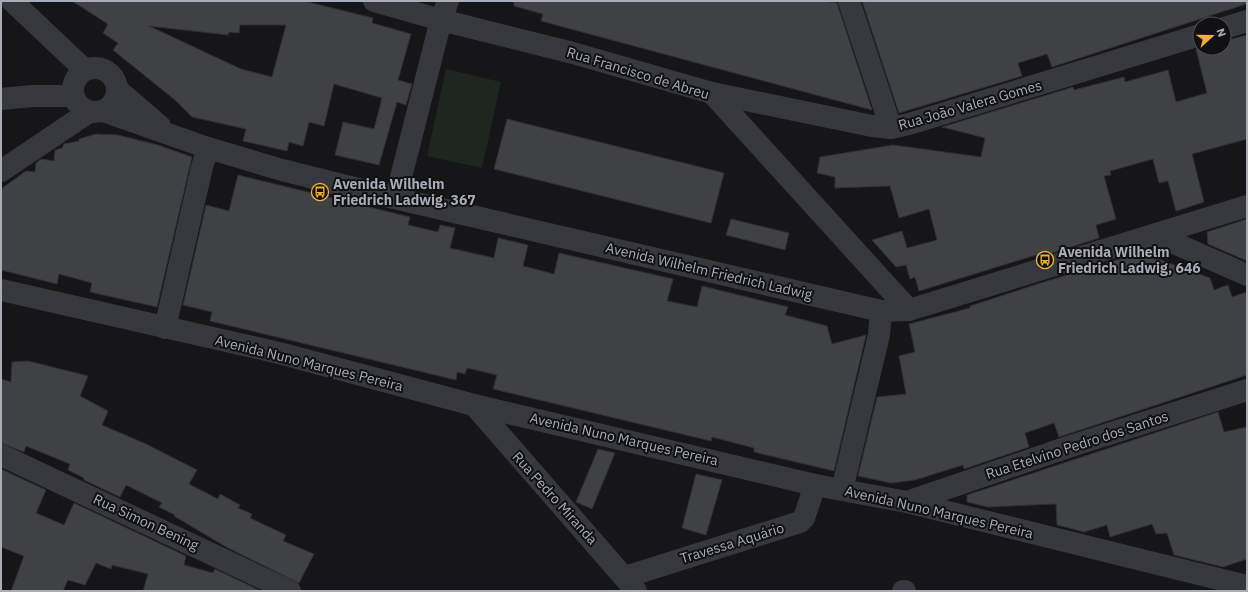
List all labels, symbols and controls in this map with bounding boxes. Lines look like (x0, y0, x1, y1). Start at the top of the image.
north arrow (1192, 16, 1232, 56)
text: N (1213, 26, 1229, 39)
street label: Rua Francisco de Abreu (565, 43, 711, 103)
street label: Rua João Valera Gomes (896, 76, 1044, 134)
place label: Avenida Wilhelm Friedrich Ladwig, 367 (333, 175, 476, 209)
bus stop icon: Avenida Wilhelm Friedrich Ladwig, 367 (310, 182, 330, 202)
street label: Avenida Wilhelm Friedrich Ladwig (604, 238, 815, 304)
place label: Avenida Wilhelm Friedrich Ladwig, 646 (1058, 243, 1201, 277)
bus stop icon: Avenida Wilhelm Friedrich Ladwig, 646 (1035, 250, 1055, 270)
street label: Avenida Nuno Marques Pereira (213, 331, 405, 395)
street label: Rua Etelvino Pedro dos Santos (983, 407, 1171, 483)
street label: Avenida Nuno Marques Pereira (528, 409, 721, 470)
street label: Rua Pedro Miranda (509, 448, 602, 549)
street label: Avenida Nuno Marques Pereira (843, 482, 1036, 543)
street label: Rua Simon Bening (90, 490, 202, 555)
street label: Travessa Aquário (678, 519, 786, 567)

